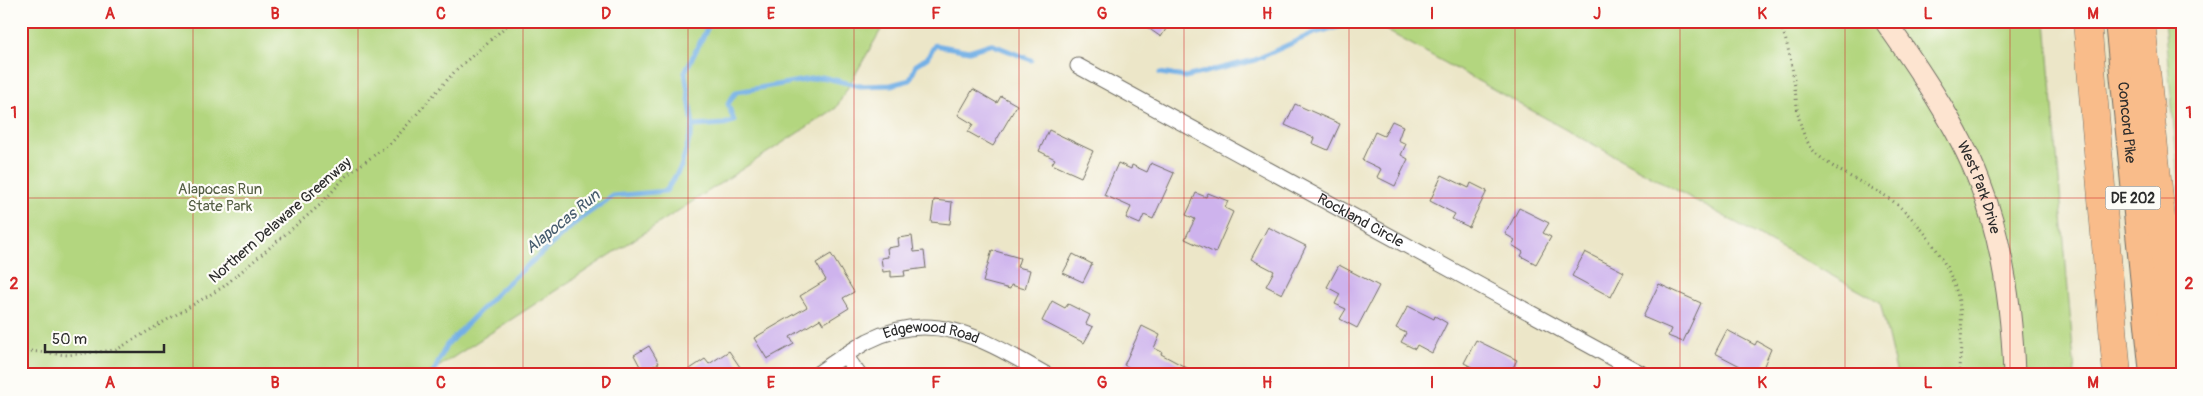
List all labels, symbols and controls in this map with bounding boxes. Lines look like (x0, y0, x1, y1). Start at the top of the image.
text: A (105, 4, 116, 24)
text: B (270, 4, 280, 24)
text: C (436, 4, 446, 24)
text: D (601, 4, 611, 24)
text: E (767, 4, 776, 24)
text: F (931, 4, 941, 24)
text: G (1097, 4, 1108, 24)
text: H (1262, 4, 1272, 24)
text: I (1430, 4, 1434, 24)
text: J (1593, 4, 1601, 24)
text: K (1757, 4, 1767, 24)
text: L (1923, 4, 1933, 24)
text: M (2087, 4, 2099, 24)
street label: Concord Pike (2113, 81, 2140, 165)
text: 1 (11, 103, 17, 123)
text: 1 (2186, 103, 2192, 123)
street label: West Park Drive (1952, 138, 2005, 236)
street label: Northern Delaware Greenway (205, 153, 356, 287)
park label: Alapocas Run State Park (178, 180, 262, 216)
water label: Alapocas Run (521, 185, 605, 258)
road number: DE 202 (2106, 187, 2160, 210)
street label: Rockland Circle (1314, 189, 1407, 252)
text: 2 (10, 274, 19, 294)
text: 2 (2185, 274, 2194, 294)
street label: Edgewood Road (881, 318, 982, 348)
scale bar (45, 321, 164, 353)
text: 50 m (52, 330, 87, 349)
text: A (105, 373, 116, 393)
text: B (270, 373, 280, 393)
text: C (436, 373, 446, 393)
text: D (601, 373, 611, 393)
text: E (767, 373, 776, 393)
text: F (931, 373, 941, 393)
text: G (1097, 373, 1108, 393)
text: H (1262, 373, 1272, 393)
text: I (1430, 373, 1434, 393)
text: J (1593, 373, 1601, 393)
text: K (1757, 373, 1767, 393)
text: L (1923, 373, 1933, 393)
text: M (2087, 373, 2099, 393)

